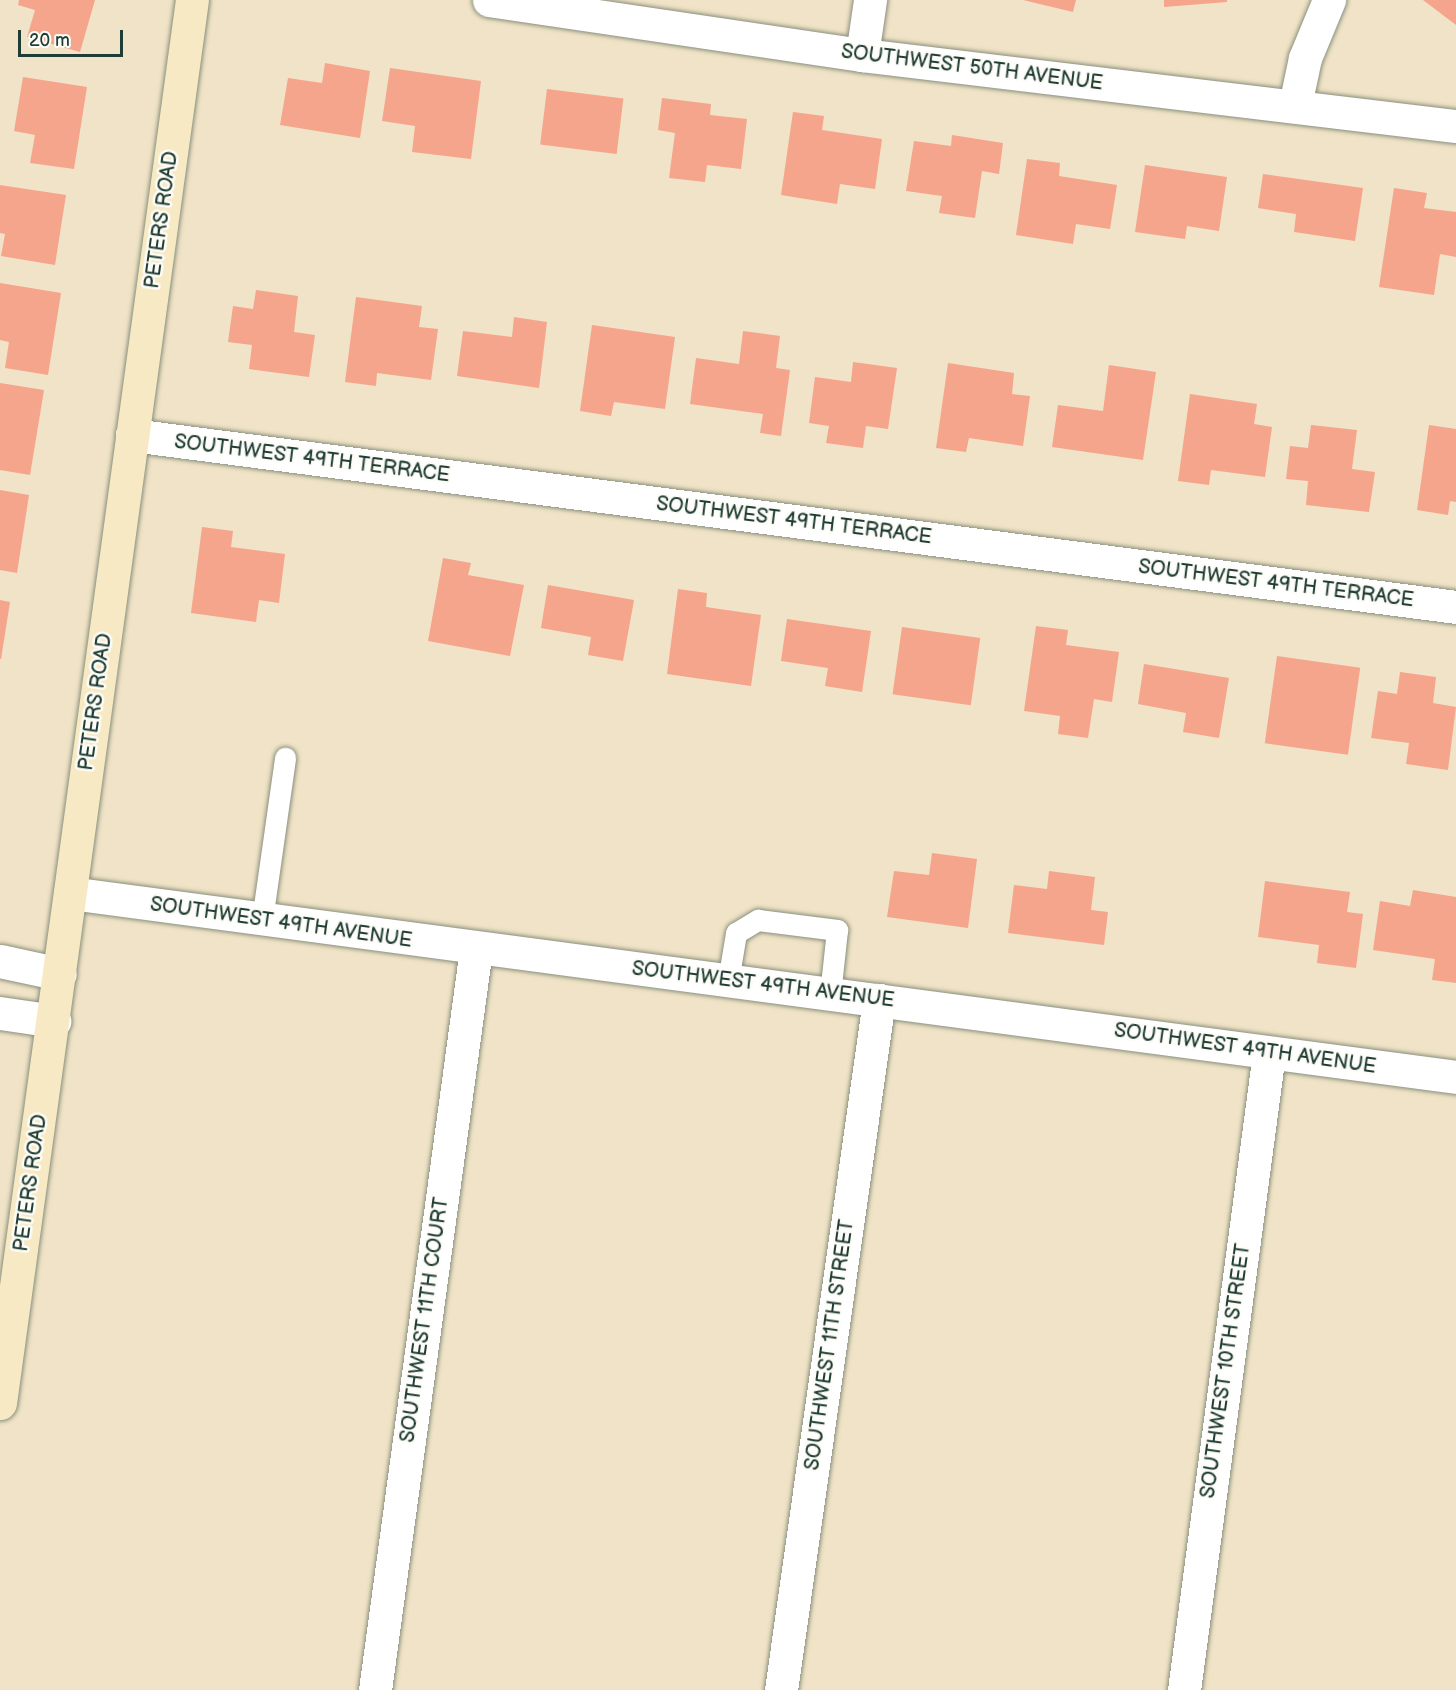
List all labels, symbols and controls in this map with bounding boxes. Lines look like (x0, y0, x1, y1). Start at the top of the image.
scale bar (21, 18, 126, 56)
text: 20 m (29, 30, 70, 51)
street label: SOUTHWEST 50TH AVENUE (840, 40, 1104, 96)
street label: PETERS ROAD (140, 150, 184, 290)
street label: SOUTHWEST 49TH TERRACE (173, 430, 451, 488)
street label: SOUTHWEST 49TH TERRACE (655, 492, 933, 550)
street label: SOUTHWEST 49TH TERRACE (1137, 555, 1415, 613)
street label: PETERS ROAD (74, 632, 118, 772)
street label: SOUTHWEST 49TH AVENUE (149, 893, 413, 953)
street label: SOUTHWEST 49TH AVENUE (630, 957, 896, 1013)
street label: SOUTHWEST 49TH AVENUE (1113, 1019, 1377, 1079)
street label: PETERS ROAD (9, 1113, 53, 1253)
street label: SOUTHWEST 11TH COURT (396, 1196, 454, 1444)
street label: SOUTHWEST 11TH STREET (800, 1218, 860, 1472)
street label: SOUTHWEST 10TH STREET (1196, 1242, 1256, 1500)

